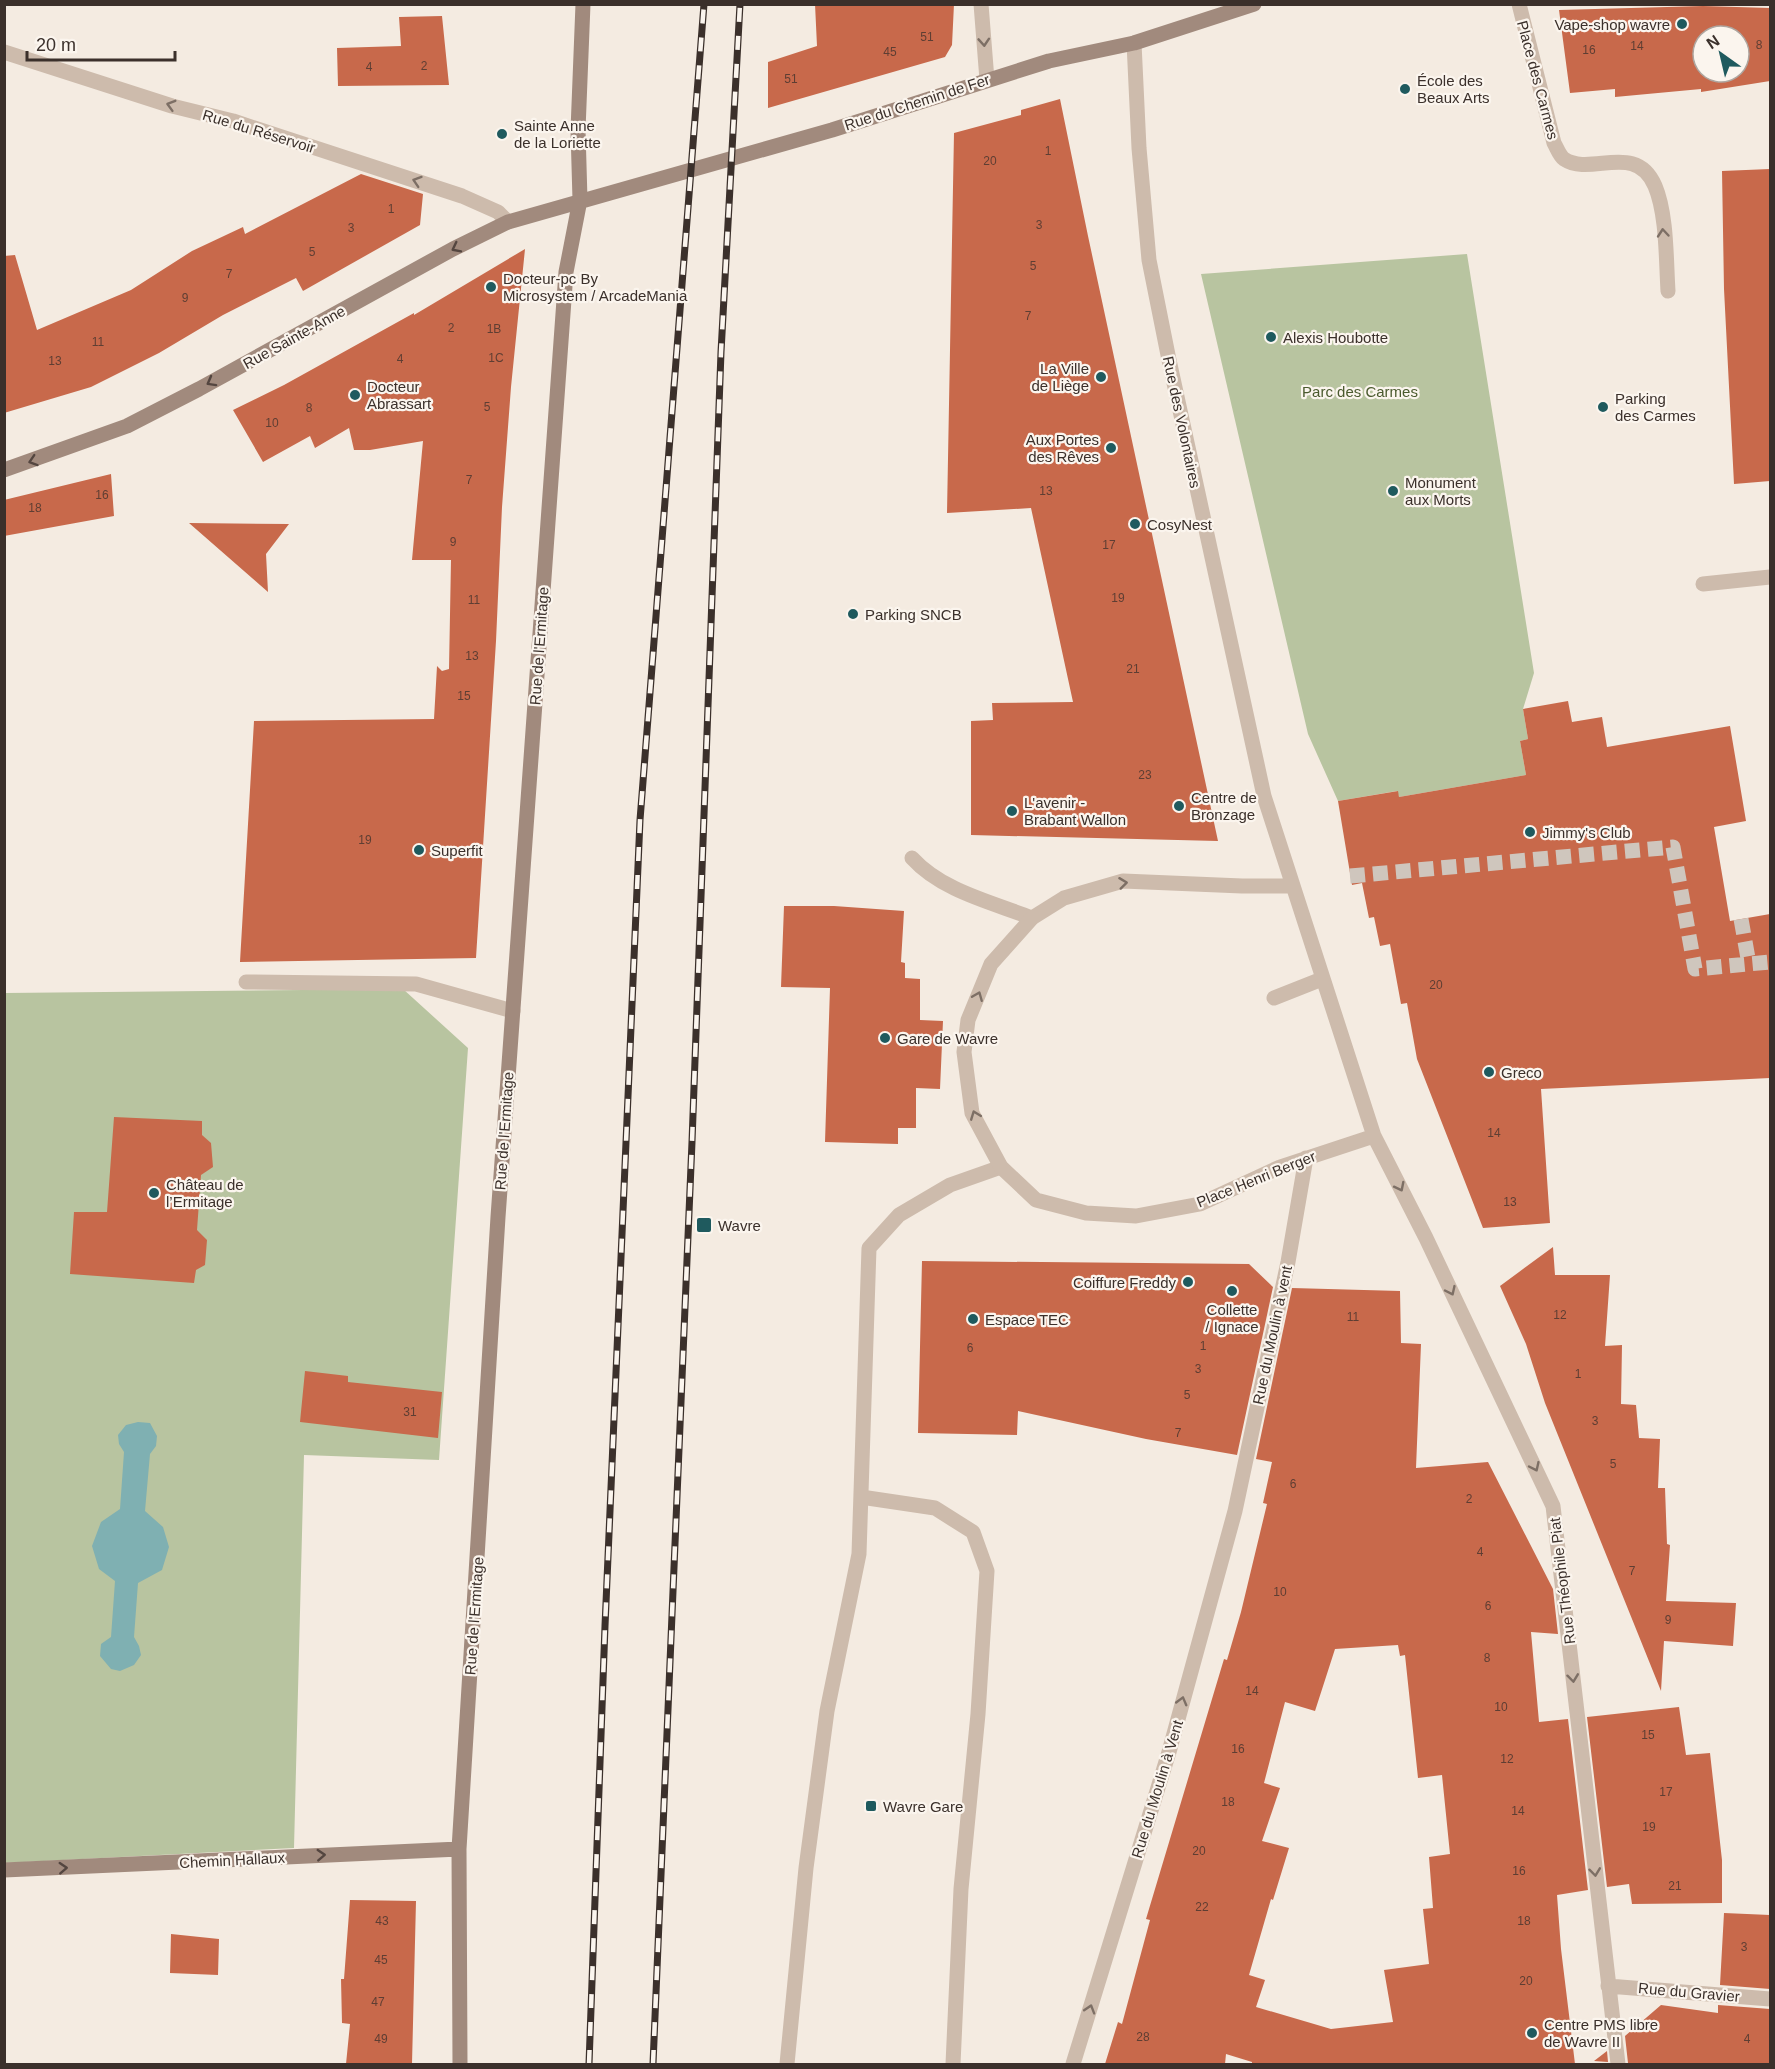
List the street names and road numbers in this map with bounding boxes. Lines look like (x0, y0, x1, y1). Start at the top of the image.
street label: Place des Carmes (1514, 19, 1562, 141)
street label: Rue du Chemin de Fer (842, 70, 992, 134)
street label: Rue du Réservoir (201, 106, 317, 156)
street label: Rue Sainte-Anne (240, 302, 348, 372)
street label: Rue des Volontaires (1160, 355, 1204, 489)
street label: Rue de l'Ermitage (526, 586, 552, 706)
street label: Rue de l'Ermitage (491, 1071, 517, 1191)
street label: Place Henri Berger (1194, 1147, 1318, 1211)
street label: Rue du Moulin à vent (1249, 1263, 1295, 1406)
street label: Rue Théophile Piat (1546, 1516, 1578, 1645)
street label: Rue de l'Ermitage (461, 1556, 487, 1676)
street label: Rue du Moulin à Vent (1128, 1717, 1186, 1860)
street label: Chemin Hallaux (179, 1849, 286, 1871)
street label: Rue du Gravier (1638, 1979, 1740, 2005)

